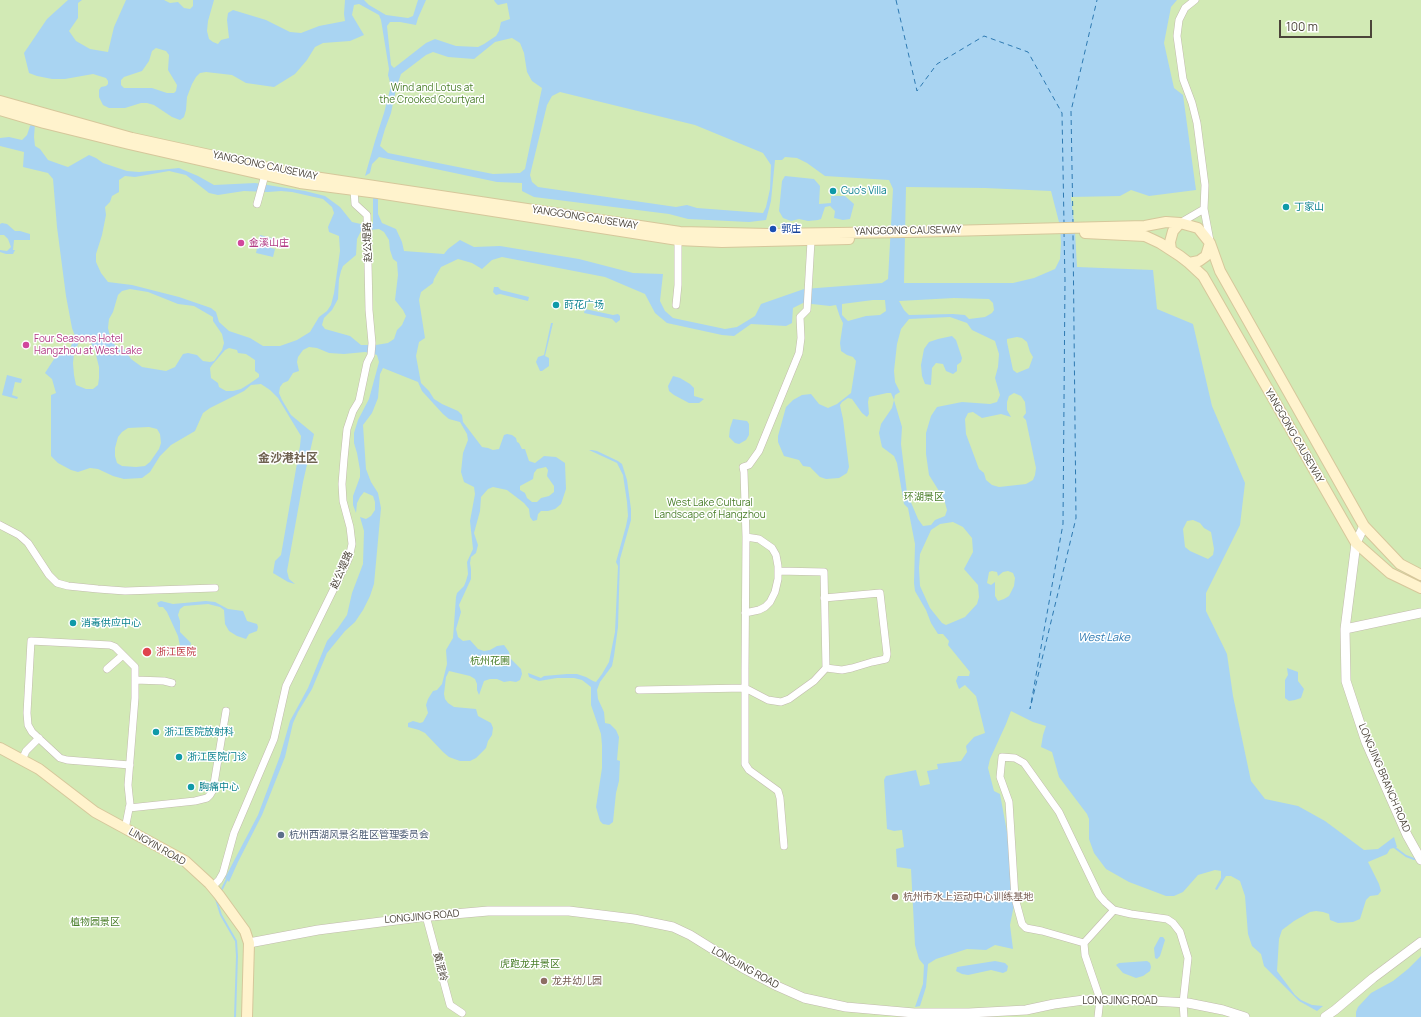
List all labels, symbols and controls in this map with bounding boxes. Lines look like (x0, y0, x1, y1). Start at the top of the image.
scale bar (1281, 12, 1374, 38)
text: 100 m (1286, 18, 1318, 35)
park label: Wind and Lotus at the Crooked Courtyard (379, 82, 485, 106)
street label: YANGGONG CAUSEWAY (211, 149, 319, 183)
place label: Guo's Villa (841, 185, 887, 197)
marker: Guo's Villa (828, 186, 838, 196)
place label: 丁家山 (1294, 201, 1324, 213)
marker: 丁家山 (1281, 202, 1291, 212)
street label: YANGGONG CAUSEWAY (531, 204, 639, 232)
street label: 赵公堤路 (361, 222, 375, 262)
place label: 郭庄 (781, 223, 801, 235)
marker: 郭庄 (768, 224, 778, 234)
street label: YANGGONG CAUSEWAY (854, 224, 962, 238)
place label: 金溪山庄 (249, 237, 289, 249)
marker: 金溪山庄 (236, 238, 246, 248)
place label: 莳花广场 (564, 299, 604, 311)
marker: 莳花广场 (551, 300, 561, 310)
place label: Four Seasons Hotel Hangzhou at West Lake (34, 333, 142, 356)
marker: Four Seasons Hotel Hangzhou at West Lake (21, 340, 31, 350)
street label: YANGGONG CAUSEWAY (1262, 387, 1326, 485)
district label: 金沙港社区 (258, 452, 318, 466)
park label: 环湖景区 (904, 491, 944, 503)
park label: West Lake Cultural Landscape of Hangzhou (654, 497, 766, 520)
street label: 赵公堤路 (328, 549, 356, 591)
place label: 消毒供应中心 (81, 617, 141, 629)
marker: 消毒供应中心 (68, 618, 78, 628)
water label: West Lake (1078, 631, 1130, 645)
marker: 浙江医院 (141, 646, 153, 658)
place label: 浙江医院 (156, 646, 196, 658)
park label: 杭州花圃 (470, 655, 510, 667)
street label: LONGJING BRANCH ROAD (1356, 722, 1412, 834)
place label: 浙江医院放射科 (164, 726, 234, 738)
marker: 浙江医院放射科 (151, 727, 161, 737)
place label: 浙江医院门诊 (187, 751, 247, 763)
marker: 浙江医院门诊 (174, 752, 184, 762)
place label: 胸痛中心 (199, 781, 239, 793)
marker: 胸痛中心 (186, 782, 196, 792)
street label: LINGYIN ROAD (126, 826, 188, 868)
place label: 杭州西湖风景名胜区管理委员会 (289, 829, 429, 841)
marker: 杭州西湖风景名胜区管理委员会 (276, 830, 286, 840)
place label: 杭州市水上运动中心训练基地 (903, 891, 1033, 903)
marker: 杭州市水上运动中心训练基地 (890, 892, 900, 902)
street label: LONGJING ROAD (384, 908, 460, 926)
park label: 植物园景区 (70, 916, 120, 928)
street label: LONGJING ROAD (709, 945, 781, 991)
street label: 黄泥岭 (430, 951, 450, 983)
park label: 虎跑龙井景区 (500, 958, 560, 970)
place label: 龙井幼儿园 (552, 975, 602, 987)
marker: 龙井幼儿园 (539, 976, 549, 986)
street label: LONGJING ROAD (1082, 995, 1158, 1007)

